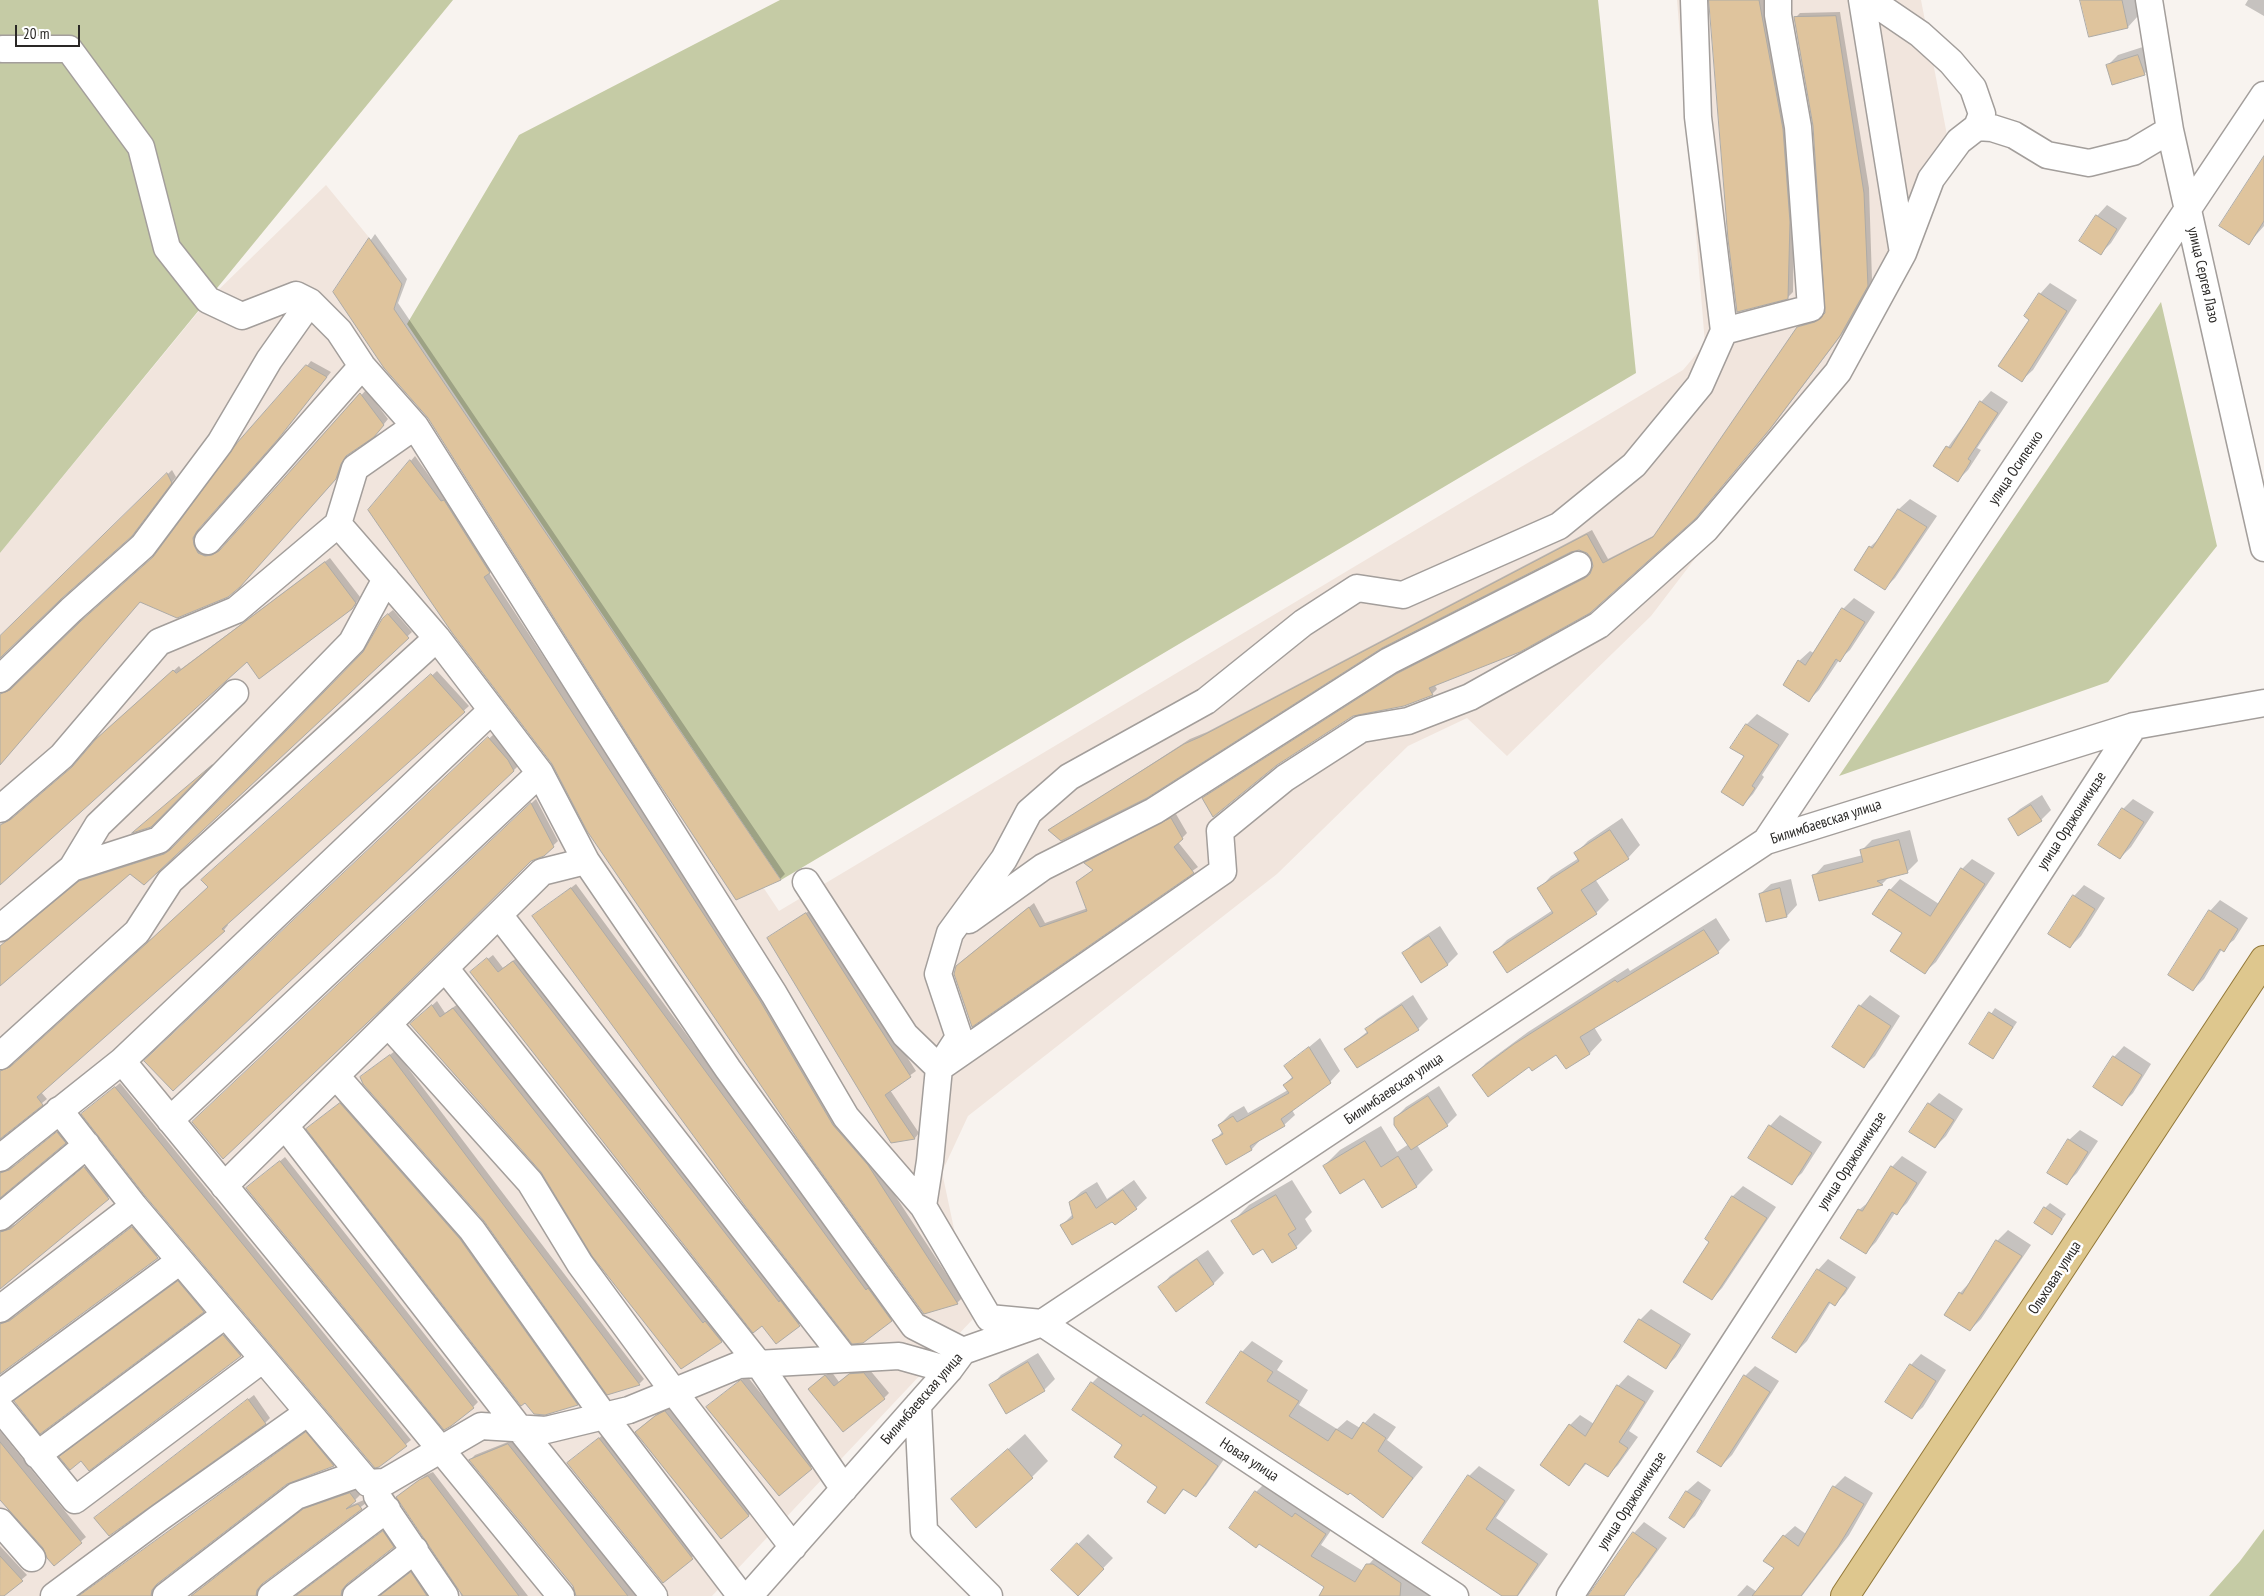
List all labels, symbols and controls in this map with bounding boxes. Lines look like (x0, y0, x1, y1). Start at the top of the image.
scale bar (18, 15, 82, 47)
text: 20 m (23, 24, 49, 43)
street label: улица Сергея Лазо (2183, 225, 2223, 325)
street label: улица Осипенко (1985, 428, 2047, 508)
street label: улица Орджоникидзе (2034, 769, 2110, 873)
street label: Билимбаевская улица (1768, 796, 1884, 848)
street label: Билимбаевская улица (1341, 1049, 1447, 1129)
street label: улица Орджоникидзе (1814, 1109, 1890, 1213)
street label: Ольховая улица (2025, 1238, 2085, 1318)
street label: Билимбаевская улица (877, 1350, 967, 1448)
street label: Новая улица (1216, 1434, 1282, 1486)
street label: улица Орджоникидзе (1594, 1449, 1670, 1553)

